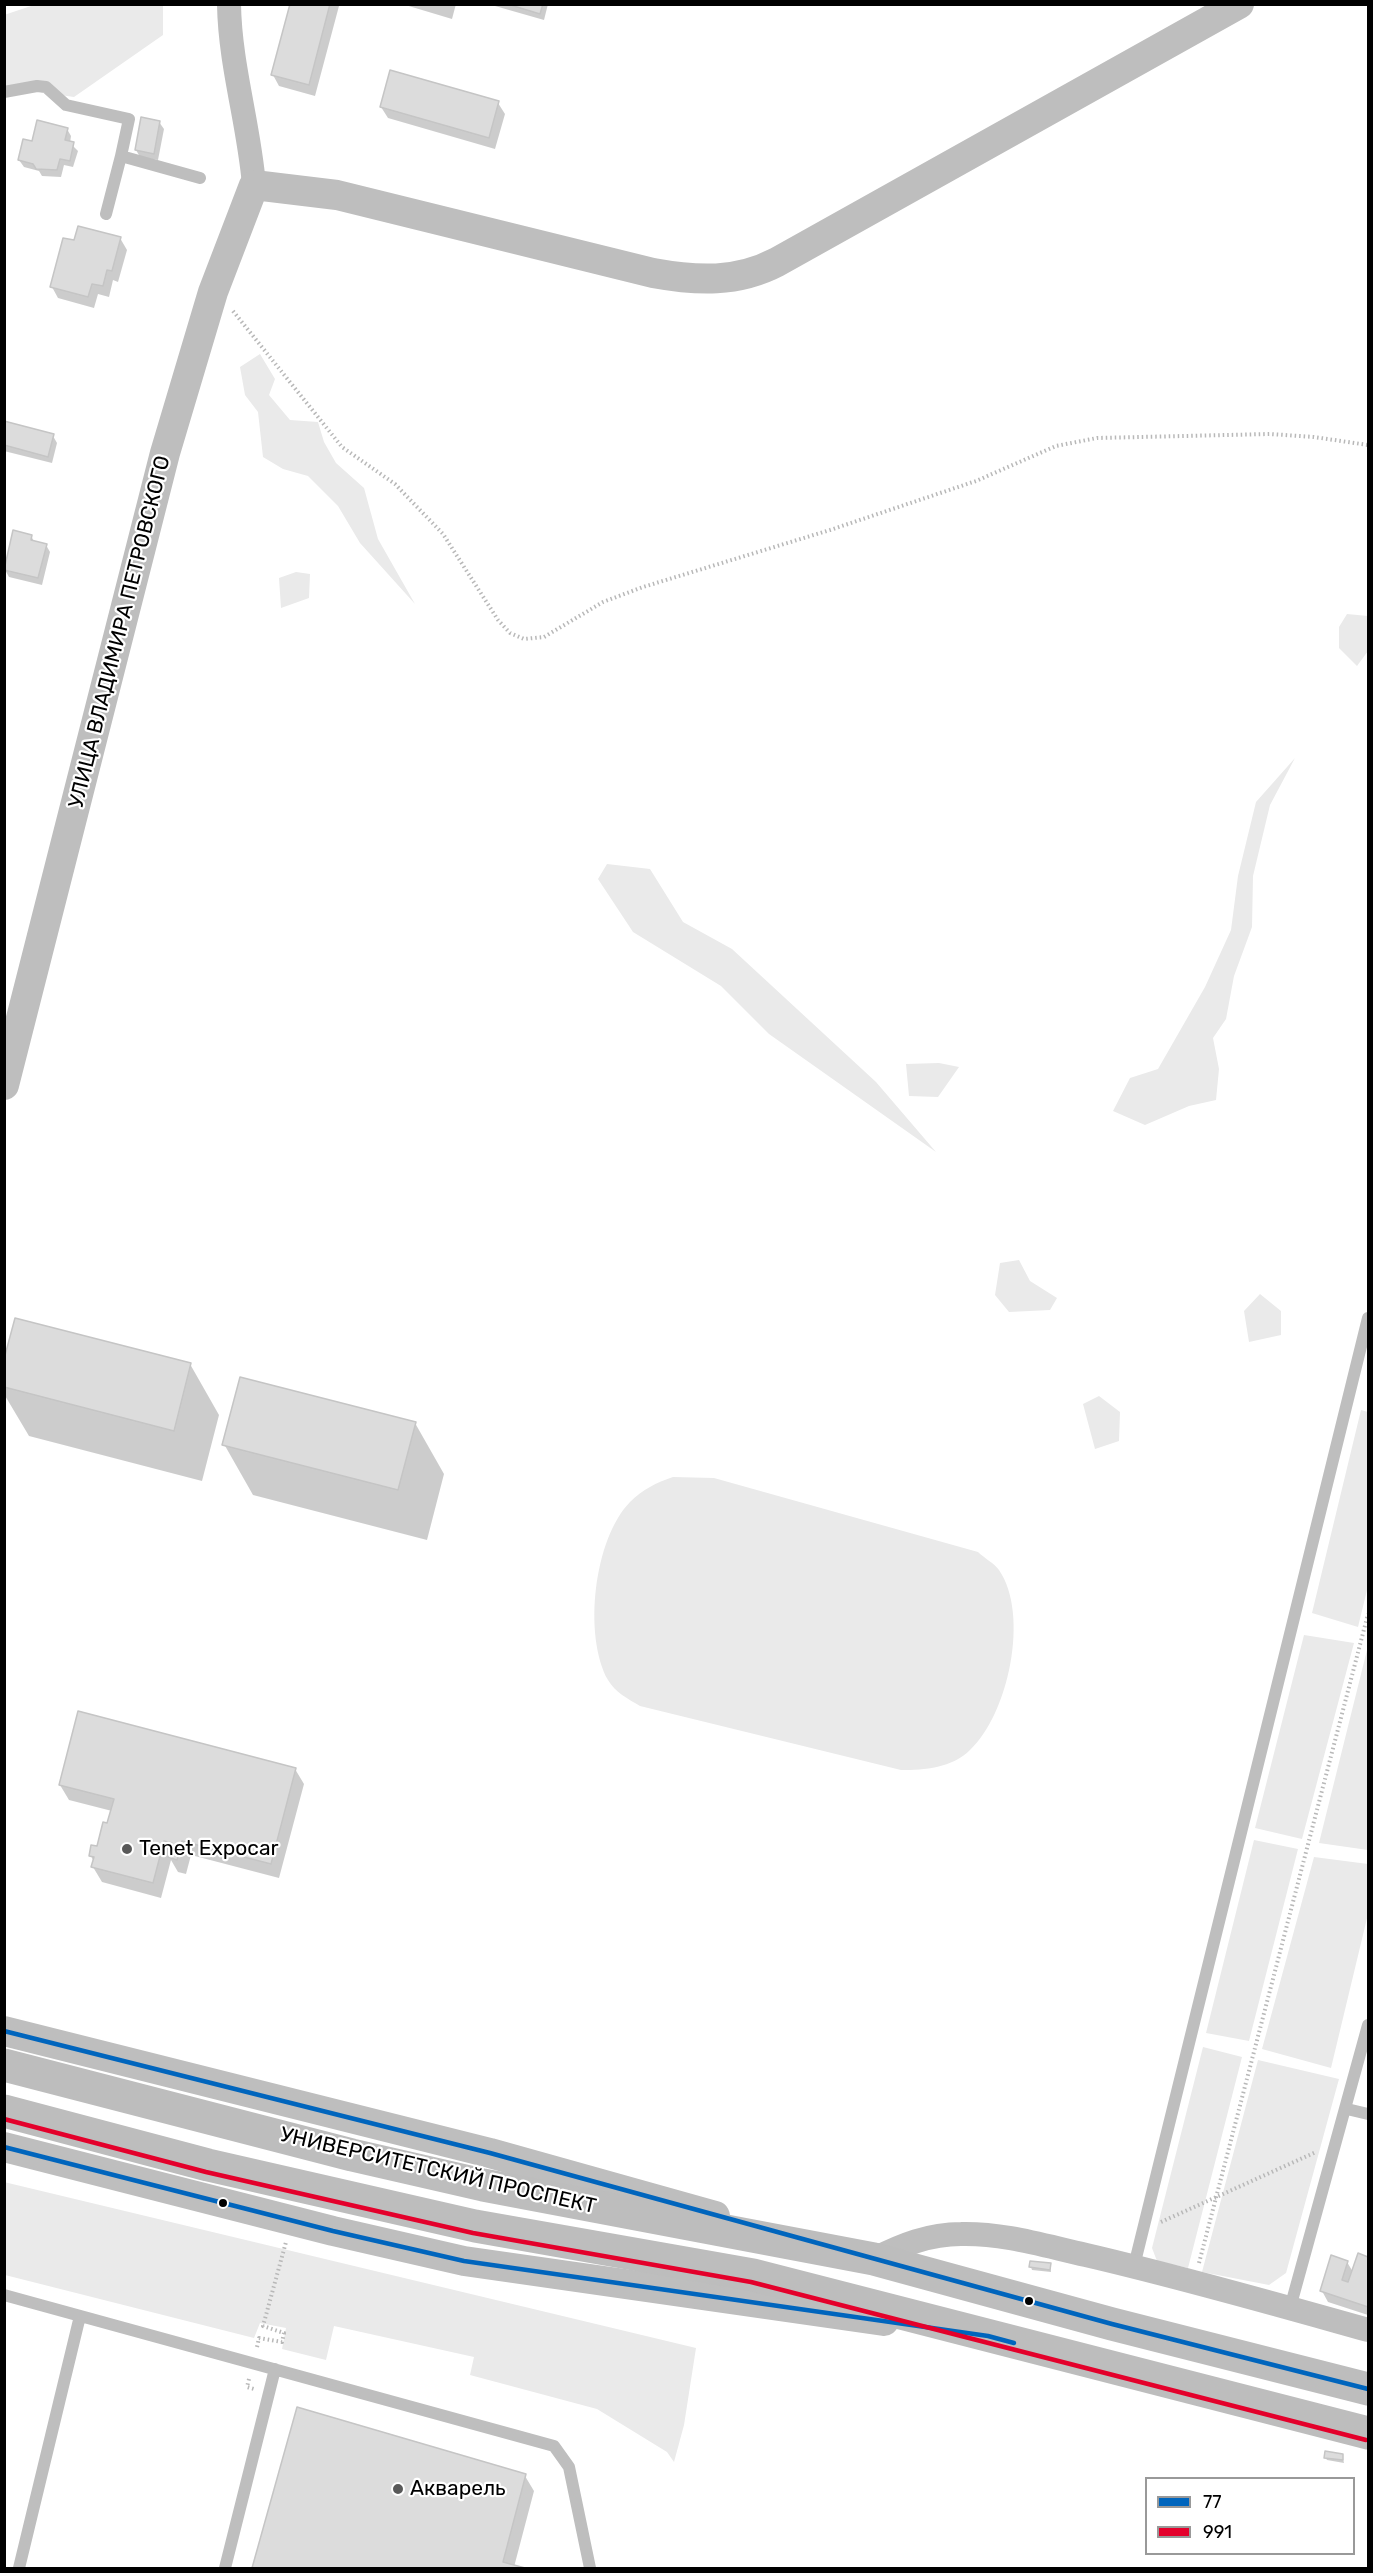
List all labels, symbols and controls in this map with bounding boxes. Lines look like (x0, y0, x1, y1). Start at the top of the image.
street label: УЛИЦА ВЛАДИМИРА ПЕТРОВСКОГО (64, 453, 176, 811)
place label: Tenet Expocar (139, 1836, 278, 1862)
marker: Tenet Expocar (120, 1842, 134, 1856)
street label: УНИВЕРСИТЕТСКИЙ ПРОСПЕКТ (278, 2122, 598, 2220)
unlabelled marker (217, 2197, 229, 2209)
unlabelled marker (1023, 2295, 1035, 2307)
place label: Акварель (410, 2476, 506, 2502)
legend (1145, 2477, 1355, 2555)
marker: Акварель (391, 2482, 405, 2496)
text: 77 (1203, 2491, 1221, 2513)
text: 991 (1203, 2521, 1232, 2543)

